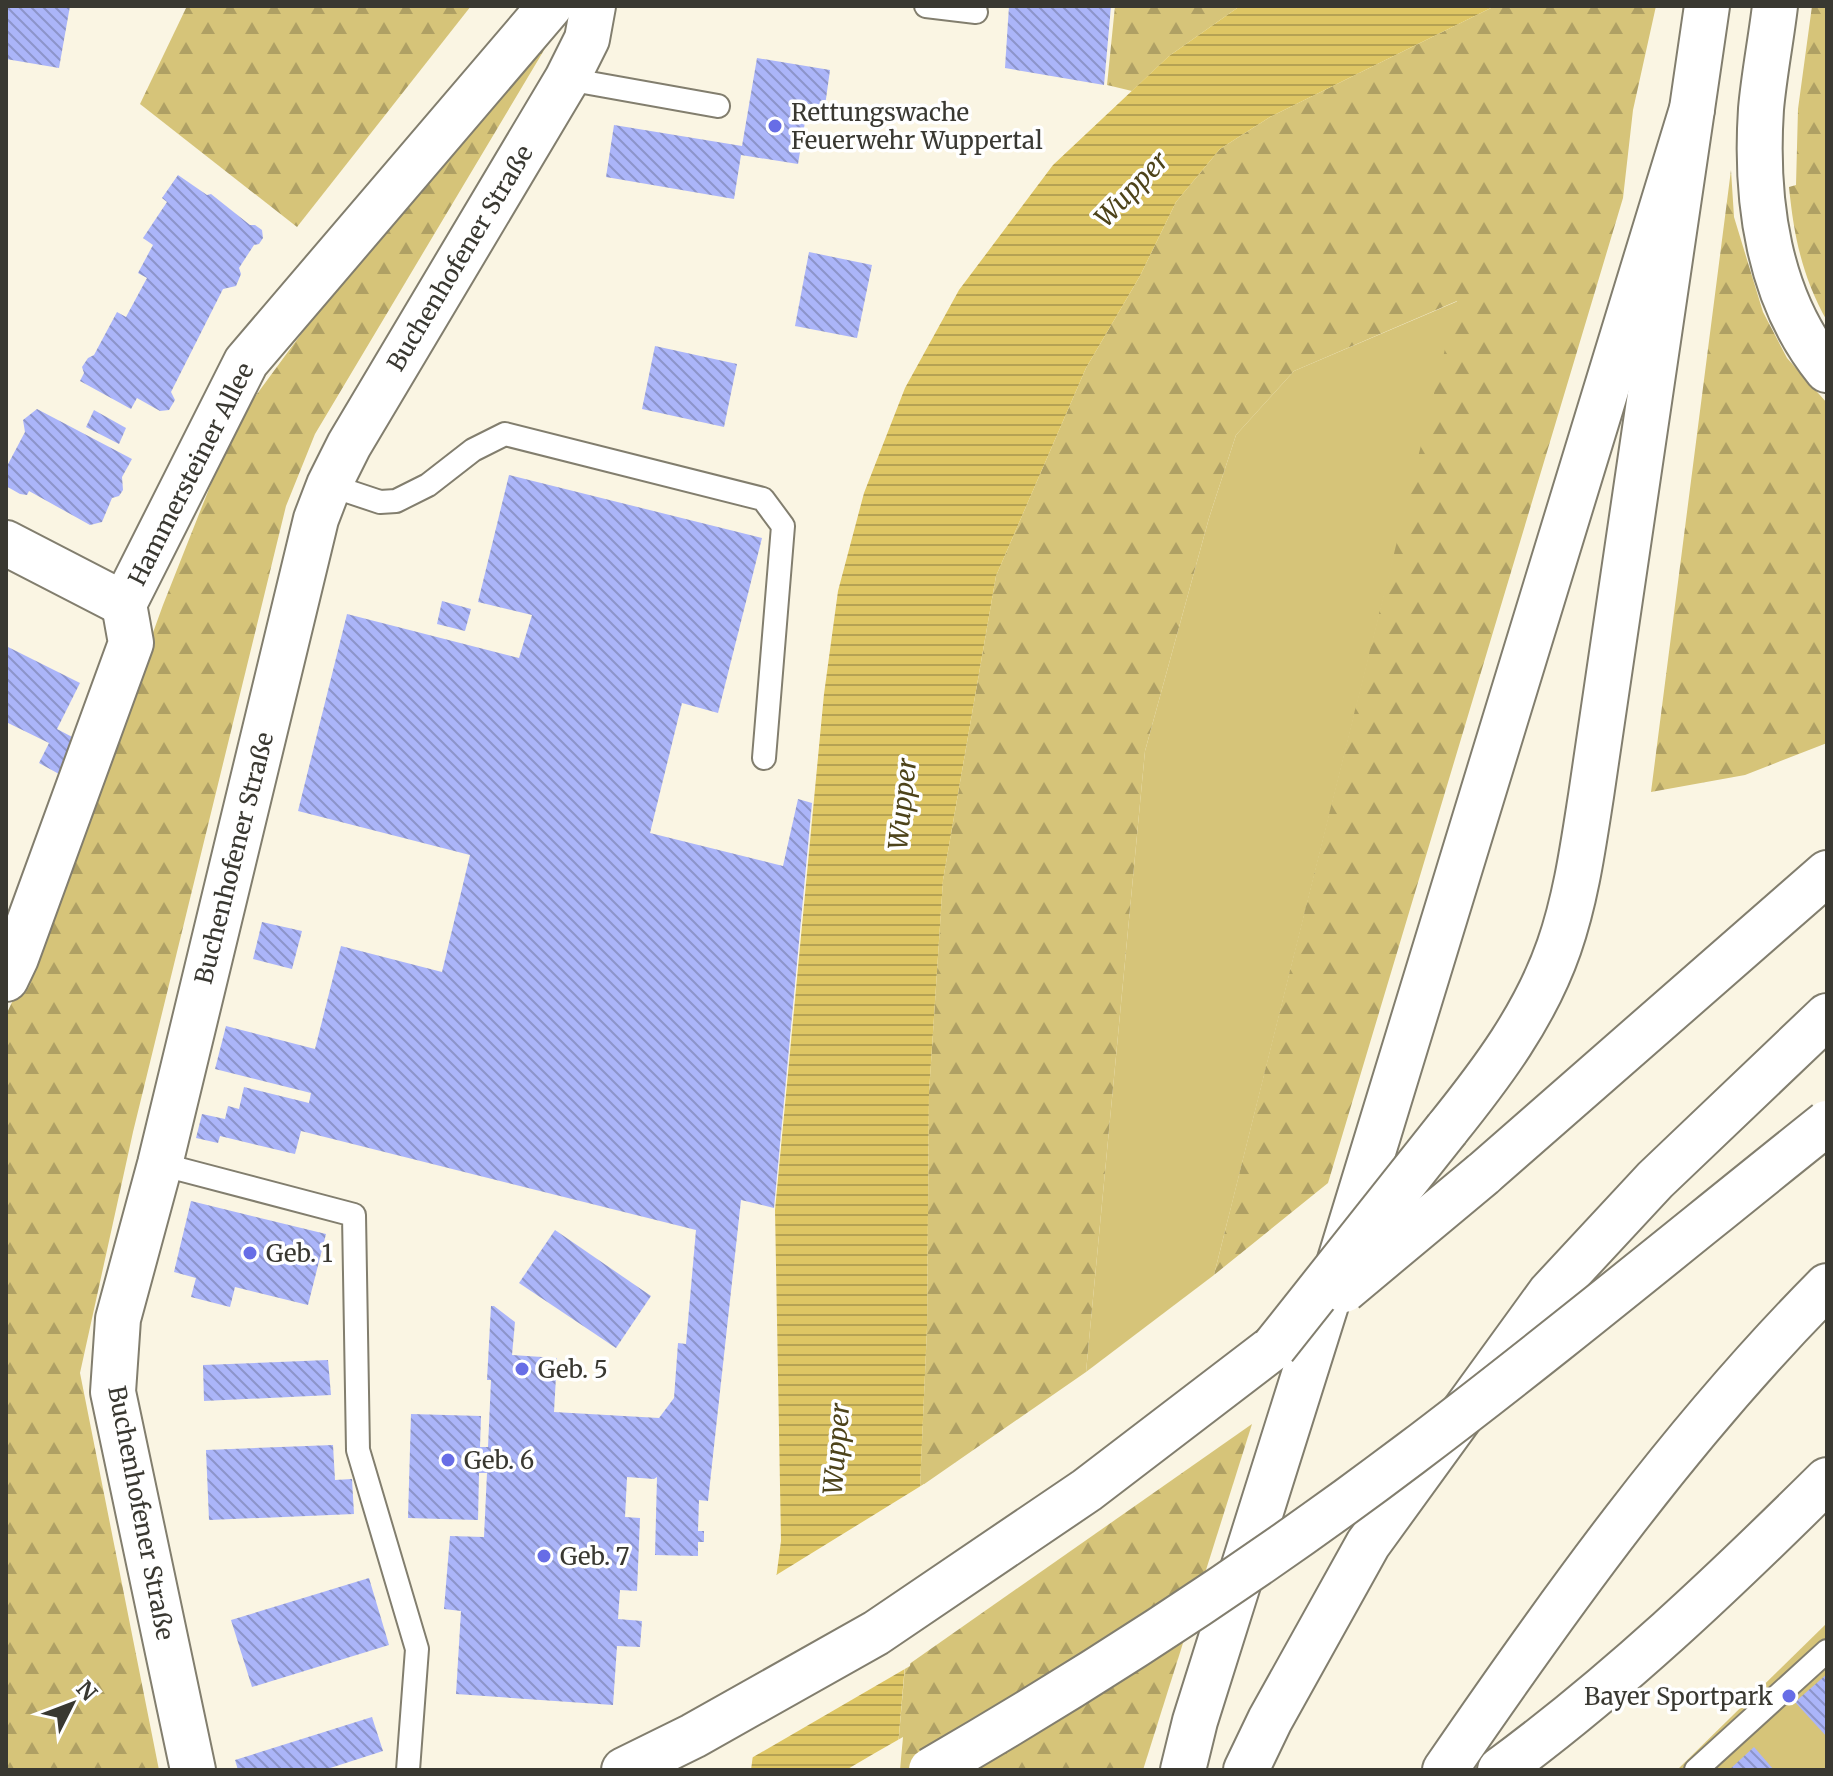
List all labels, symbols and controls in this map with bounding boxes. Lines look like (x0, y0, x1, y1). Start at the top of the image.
place label: Rettungswache Feuerwehr Wuppertal (791, 97, 1043, 156)
marker: Rettungswache Feuerwehr Wuppertal (766, 117, 784, 135)
street label: Buchenhofener Straße (380, 139, 540, 377)
water label: Wupper (1087, 144, 1175, 234)
street label: Hammersteiner Allee (121, 357, 261, 591)
street label: Buchenhofener Straße (188, 729, 280, 987)
water label: Wupper (881, 756, 923, 851)
place label: Geb. 1 (266, 1238, 333, 1269)
marker: Geb. 1 (241, 1244, 259, 1262)
place label: Geb. 5 (538, 1354, 608, 1385)
marker: Geb. 5 (513, 1360, 531, 1378)
street label: Buchenhofener Straße (101, 1383, 181, 1643)
water label: Wupper (816, 1401, 856, 1496)
place label: Geb. 6 (464, 1445, 534, 1476)
marker: Geb. 6 (439, 1451, 457, 1469)
place label: Geb. 7 (560, 1541, 630, 1572)
marker: Geb. 7 (535, 1547, 553, 1565)
north arrow (32, 1664, 112, 1744)
text: N (71, 1675, 103, 1707)
place label: Bayer Sportpark (1584, 1681, 1774, 1712)
marker: Bayer Sportpark (1780, 1687, 1798, 1705)

